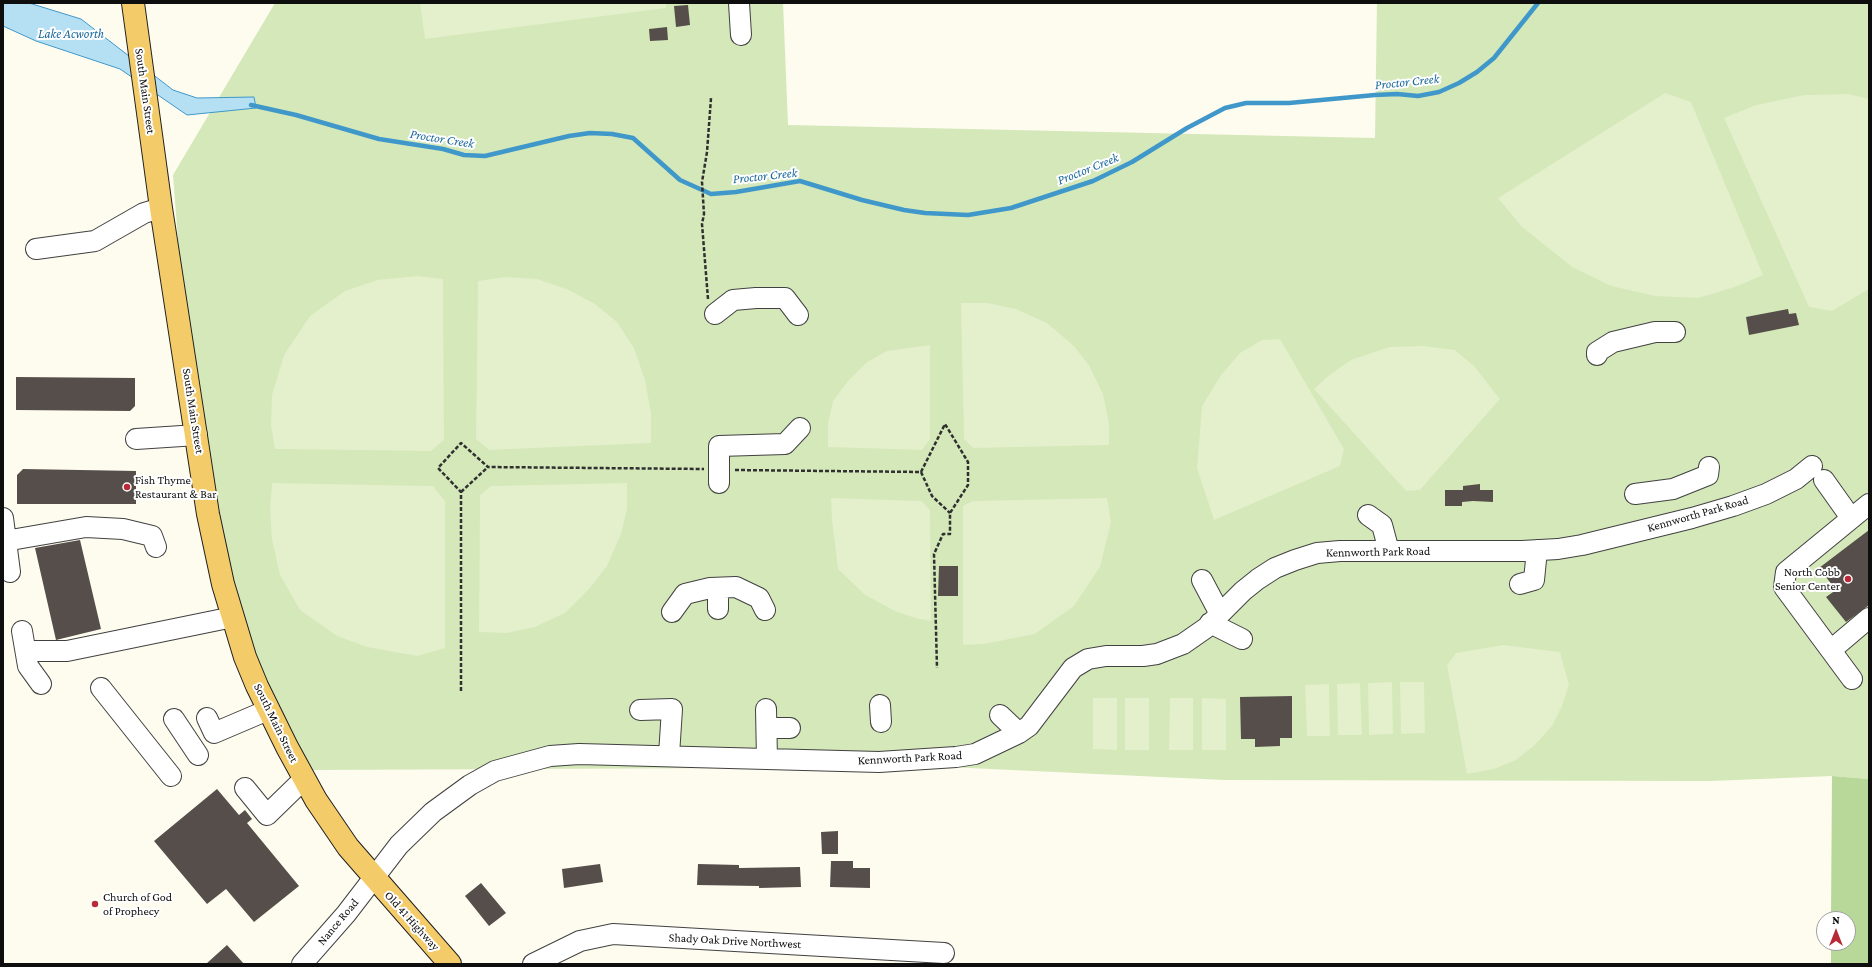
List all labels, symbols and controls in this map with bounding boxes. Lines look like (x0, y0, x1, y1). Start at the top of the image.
water label: Lake Acworth (38, 26, 104, 42)
street label: South Main Street (132, 47, 158, 135)
water label: Proctor Creek (1374, 71, 1440, 93)
water label: Proctor Creek (409, 126, 475, 152)
water label: Proctor Creek (1055, 150, 1121, 188)
water label: Proctor Creek (732, 165, 798, 187)
street label: South Main Street (179, 367, 207, 455)
place label: Fish Thyme Restaurant & Bar (135, 473, 217, 501)
marker: Fish Thyme Restaurant & Bar (122, 482, 132, 492)
street label: Kennworth Park Road (1646, 493, 1750, 535)
street label: Kennworth Park Road (1326, 544, 1430, 560)
place label: North Cobb Senior Center (1775, 565, 1840, 593)
marker: North Cobb Senior Center (1843, 574, 1853, 584)
street label: South Main Street (251, 681, 301, 765)
street label: Kennworth Park Road (857, 748, 963, 768)
street label: Old 41 Highway (382, 888, 442, 954)
place label: Church of God of Prophecy (103, 890, 172, 918)
street label: Nance Road (314, 896, 362, 948)
marker: Church of God of Prophecy (90, 899, 100, 909)
north arrow (1816, 911, 1856, 951)
text: N (1832, 914, 1840, 926)
street label: Shady Oak Drive Northwest (668, 930, 802, 952)

